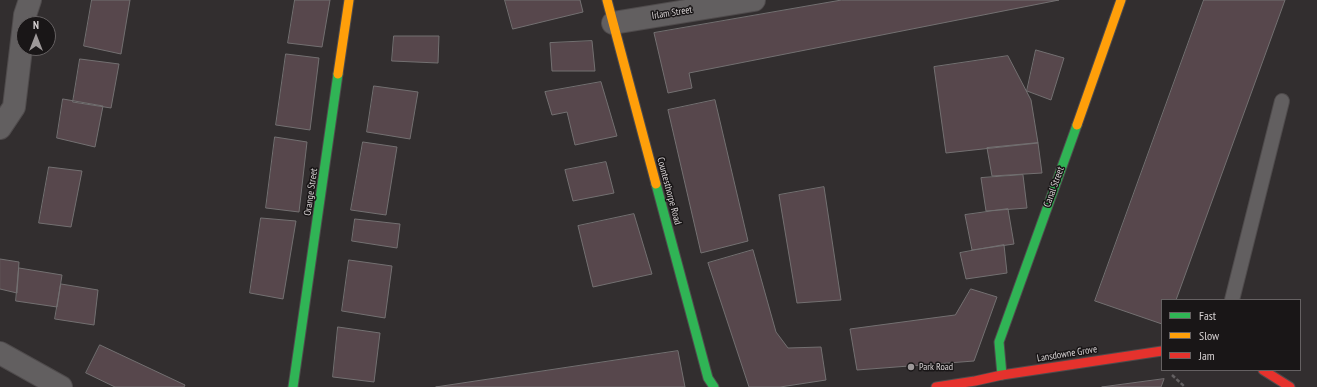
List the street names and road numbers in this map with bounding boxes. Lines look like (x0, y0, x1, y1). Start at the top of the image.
street label: Irlam Street (651, 4, 693, 22)
street label: Countesthorpe Road (654, 156, 684, 226)
street label: Canal Street (1041, 165, 1067, 209)
street label: Orange Street (302, 167, 320, 217)
street label: Lansdowne Grove (1036, 343, 1098, 365)

